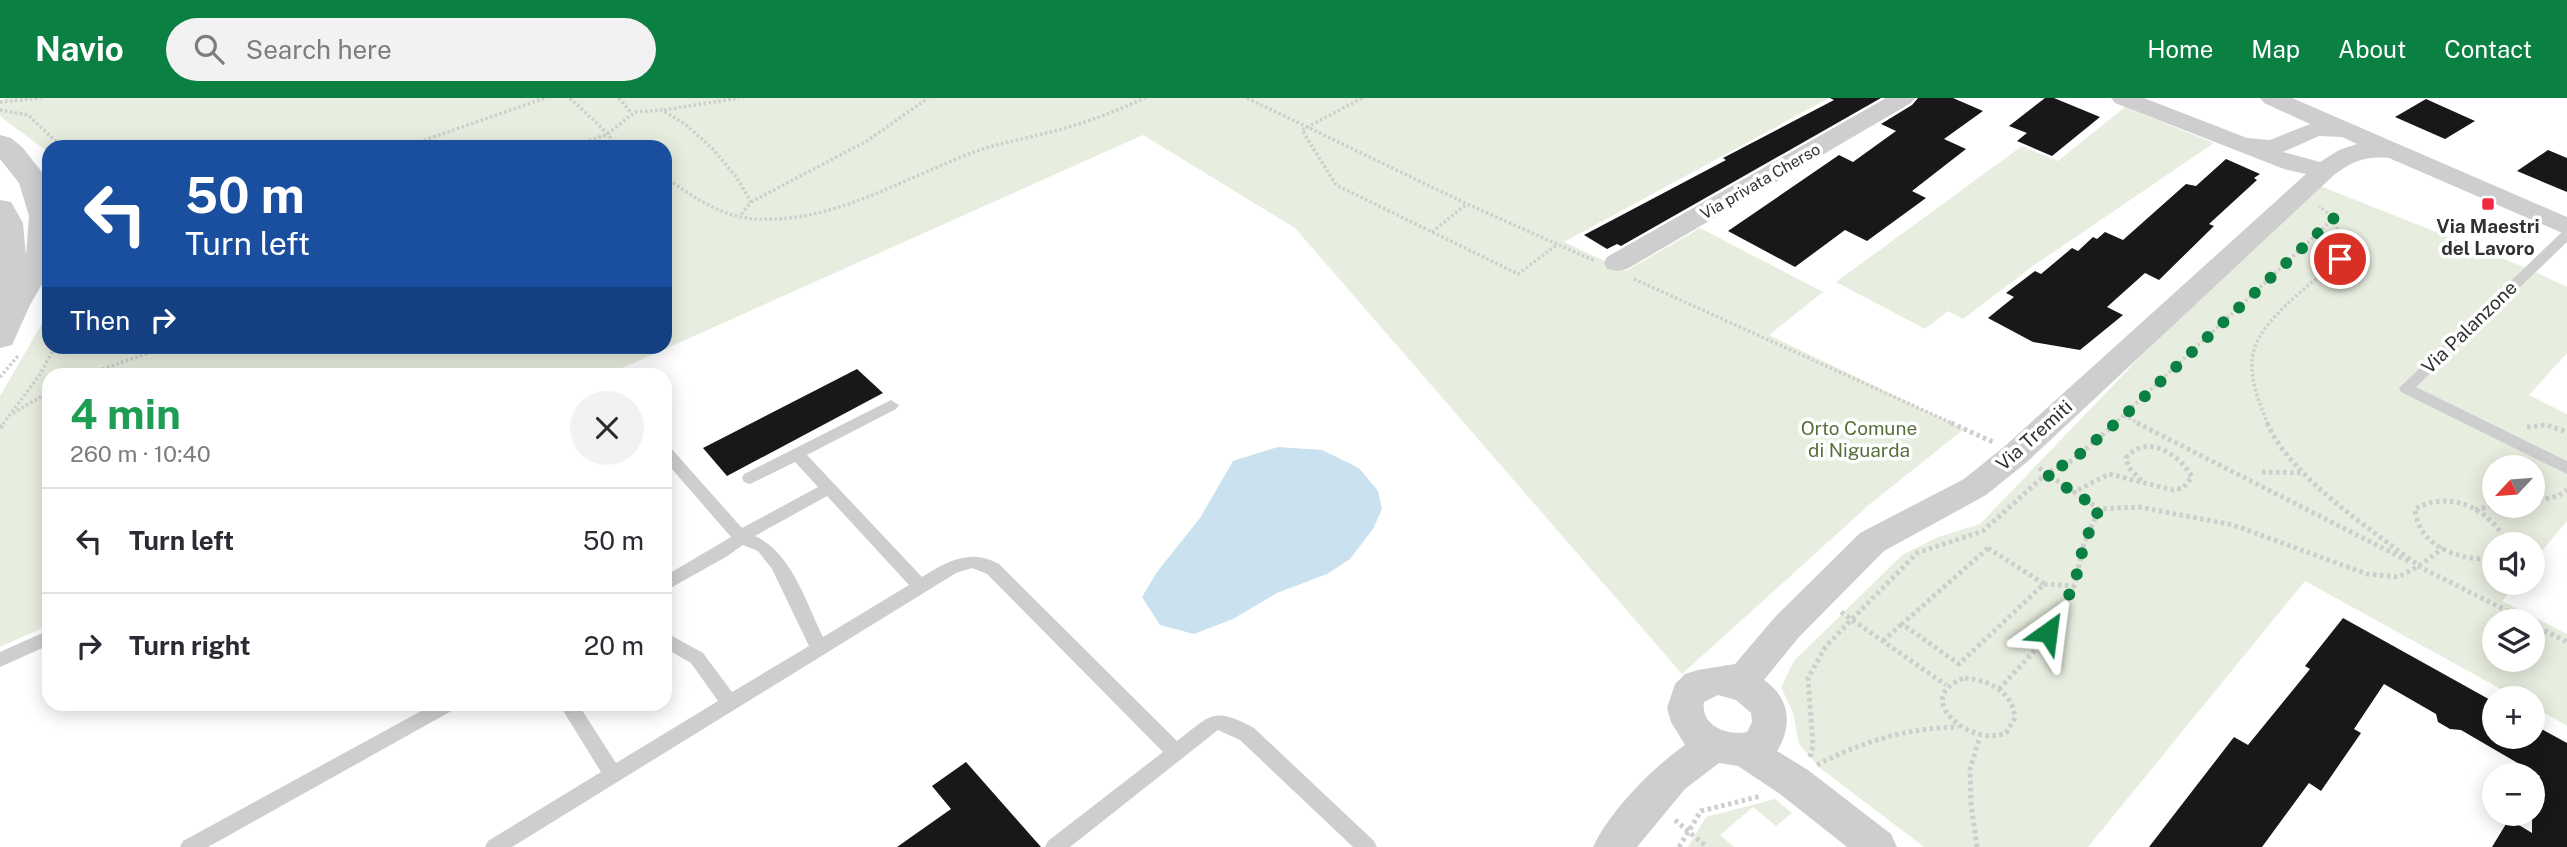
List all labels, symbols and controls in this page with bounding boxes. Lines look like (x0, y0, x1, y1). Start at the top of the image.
search box (166, 18, 656, 81)
text: Navio (35, 30, 124, 68)
icon: search (190, 30, 228, 68)
text: Search here (246, 34, 392, 65)
text: Home (2147, 35, 2213, 63)
text: Map (2251, 35, 2300, 63)
text: About (2338, 35, 2406, 63)
text: Contact (2444, 35, 2532, 63)
street label: Via privata Cherso (1697, 139, 1824, 223)
text: 50 m (185, 166, 305, 224)
icon: left (70, 168, 161, 259)
marker: Via Maestri del Lavoro (2480, 196, 2496, 212)
place label: Via Maestri del Lavoro (2436, 215, 2540, 259)
text: Turn left (185, 225, 310, 262)
pin (2310, 229, 2370, 289)
icon: arrive (2321, 240, 2359, 278)
street label: Via Palanzone (2417, 276, 2521, 378)
icon: right (144, 301, 182, 339)
text: Then (70, 305, 130, 336)
text: 4 min (70, 389, 181, 438)
button: close (570, 391, 644, 465)
street label: Via Tremiti (1992, 395, 2076, 475)
park label: Orto Comune di Niguarda (1801, 417, 1917, 461)
text: 260 m · 10:40 (70, 440, 211, 467)
north arrow (2482, 455, 2544, 518)
map controls (2482, 455, 2545, 826)
icon: left (70, 522, 108, 560)
text: Turn left (129, 525, 234, 556)
text: 50 m (583, 525, 644, 556)
button: sound (2482, 532, 2545, 595)
position arrow (2011, 595, 2085, 669)
button: layers (2482, 609, 2545, 672)
icon: right (70, 627, 108, 665)
text: Turn right (129, 630, 251, 661)
text: 20 m (584, 630, 644, 661)
button: + (2482, 686, 2545, 749)
button: − (2482, 763, 2545, 826)

